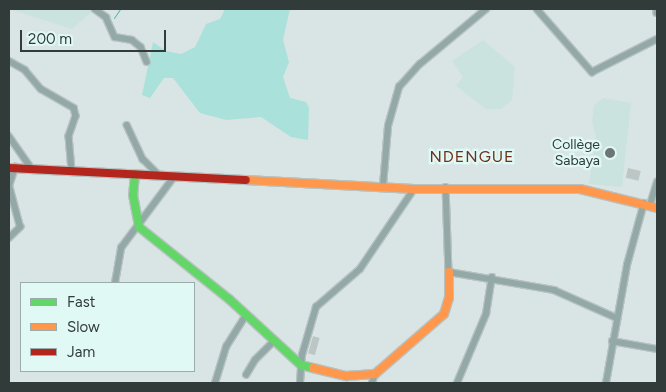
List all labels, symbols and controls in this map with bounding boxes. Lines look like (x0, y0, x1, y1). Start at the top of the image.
scale bar (22, 20, 169, 52)
text: 200 m (28, 30, 72, 48)
place label: Collège Sabaya (552, 137, 600, 170)
district label: NDENGUE (429, 147, 515, 167)
marker: Collège Sabaya (604, 147, 616, 159)
legend (20, 282, 195, 372)
text: Fast (67, 293, 95, 311)
text: Slow (67, 318, 100, 336)
text: Jam (67, 343, 95, 361)

